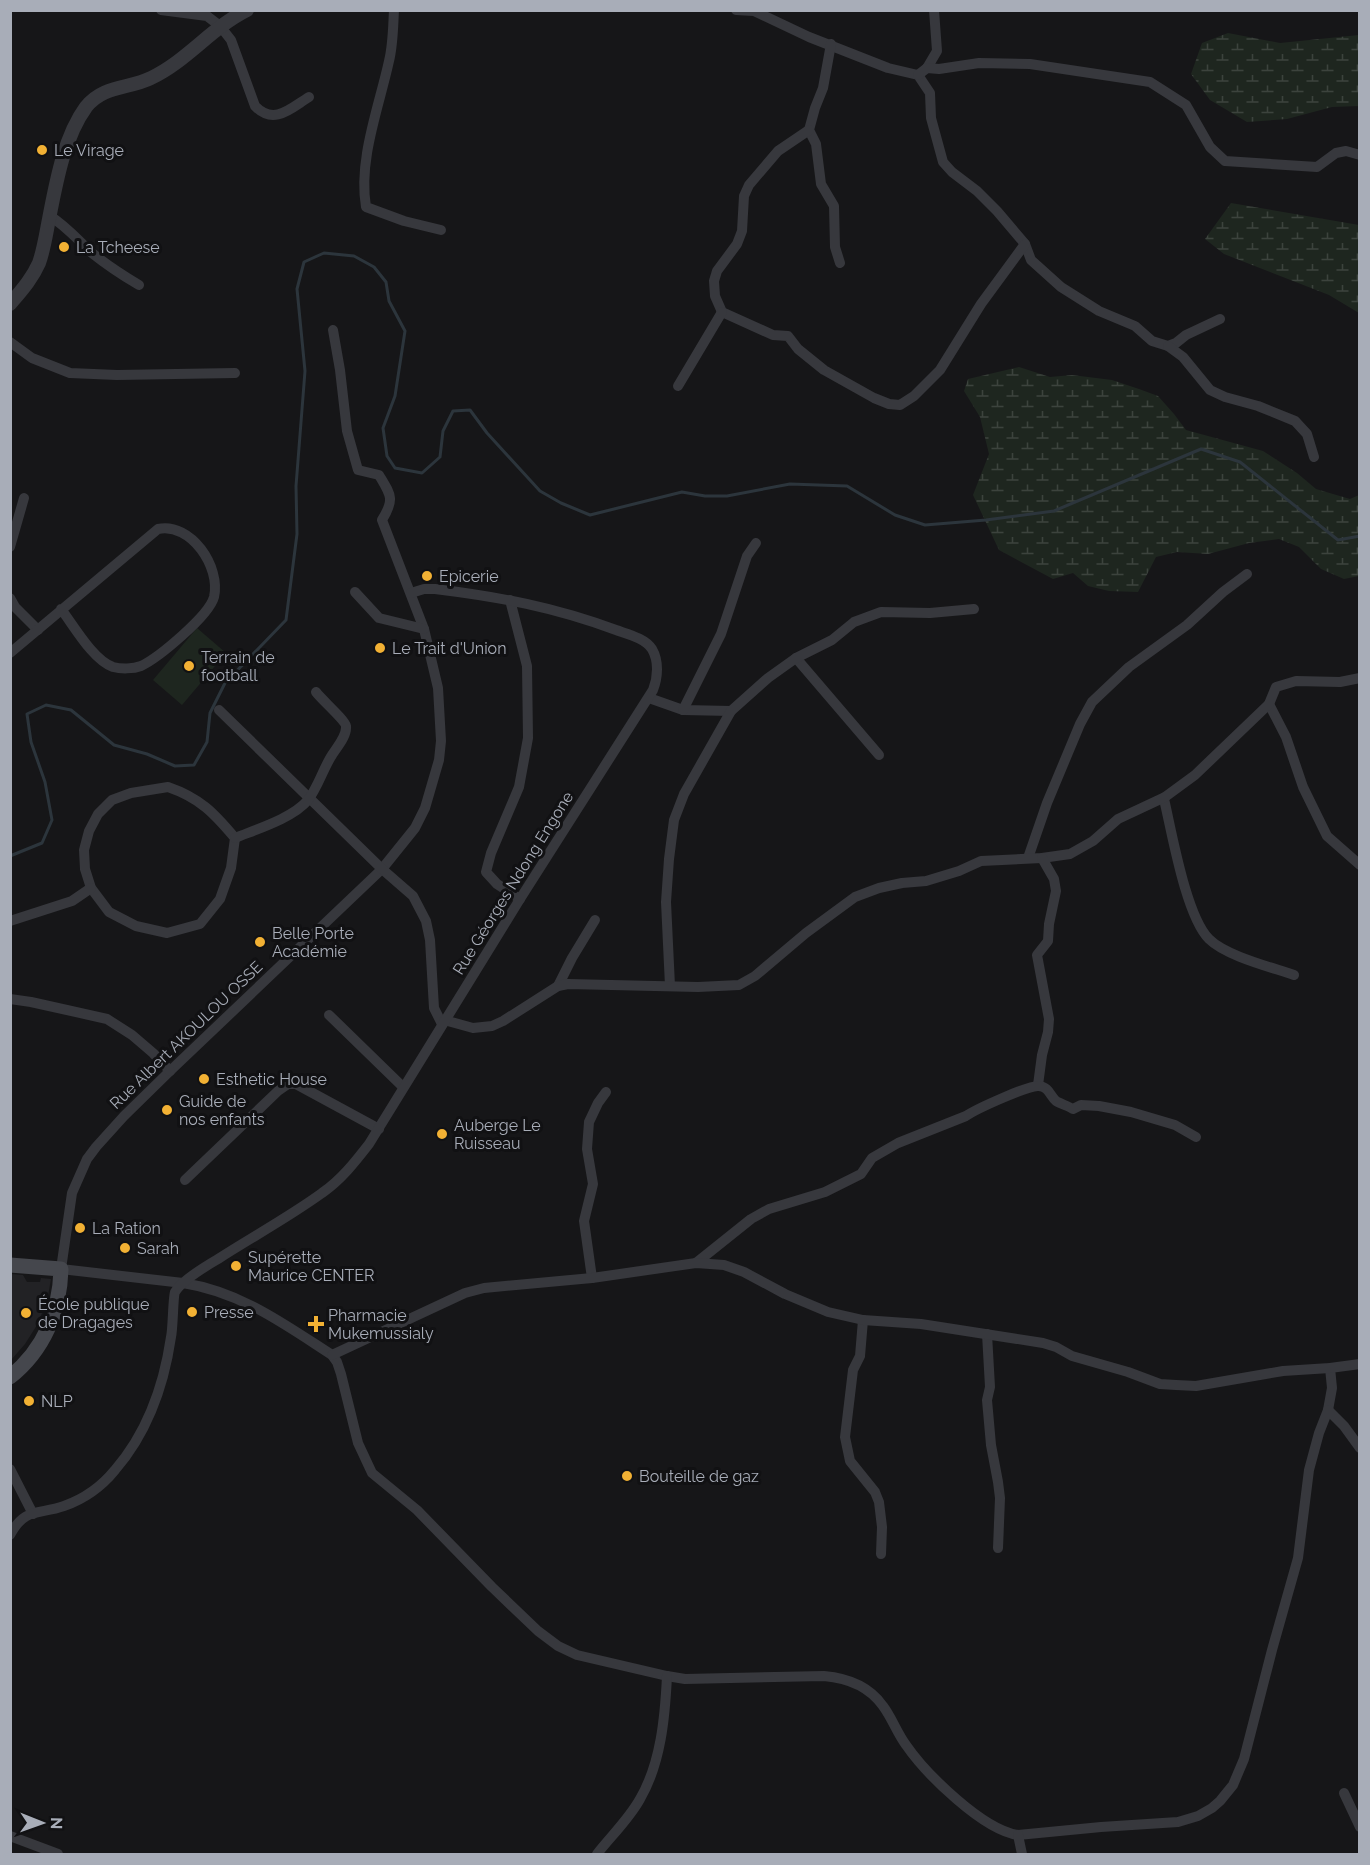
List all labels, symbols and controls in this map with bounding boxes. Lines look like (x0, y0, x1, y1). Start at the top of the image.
place label: Le Virage (54, 141, 124, 160)
marker: Le Virage (35, 143, 49, 157)
place label: La Tcheese (76, 238, 160, 257)
marker: La Tcheese (57, 240, 71, 254)
place label: Epicerie (439, 567, 499, 586)
marker: Epicerie (420, 569, 434, 583)
place label: Le Trait d'Union (392, 639, 506, 658)
marker: Le Trait d'Union (373, 641, 387, 655)
place label: Terrain de football (201, 648, 275, 685)
marker: Terrain de football (182, 659, 196, 673)
street label: Rue Géorges Ndong Engone (449, 788, 577, 978)
place label: Belle Porte Académie (272, 924, 354, 961)
marker: Belle Porte Académie (253, 935, 267, 949)
street label: Rue Albert AKOULOU OSSE (106, 957, 266, 1113)
place label: Esthetic House (216, 1070, 327, 1089)
marker: Esthetic House (197, 1072, 211, 1086)
place label: Guide de nos enfants (179, 1092, 265, 1129)
marker: Guide de nos enfants (160, 1103, 174, 1117)
place label: Auberge Le Ruisseau (454, 1116, 541, 1153)
marker: Auberge Le Ruisseau (435, 1127, 449, 1141)
place label: La Ration (92, 1219, 161, 1238)
marker: La Ration (73, 1221, 87, 1235)
place label: Sarah (137, 1239, 179, 1258)
marker: Sarah (118, 1241, 132, 1255)
place label: Supérette Maurice CENTER (248, 1248, 374, 1285)
marker: Supérette Maurice CENTER (229, 1259, 243, 1273)
place label: École publique de Dragages (38, 1294, 149, 1332)
place label: Presse (204, 1303, 254, 1322)
marker: Presse (185, 1305, 199, 1319)
marker: École publique de Dragages (19, 1306, 33, 1320)
place label: Pharmacie Mukemussialy (328, 1306, 434, 1343)
marker: Pharmacie Mukemussialy (309, 1317, 323, 1331)
place label: NLP (41, 1392, 73, 1411)
marker: NLP (22, 1394, 36, 1408)
place label: Bouteille de gaz (639, 1467, 759, 1486)
marker: Bouteille de gaz (620, 1469, 634, 1483)
north arrow (12, 1793, 72, 1853)
text: N (47, 1817, 66, 1830)

